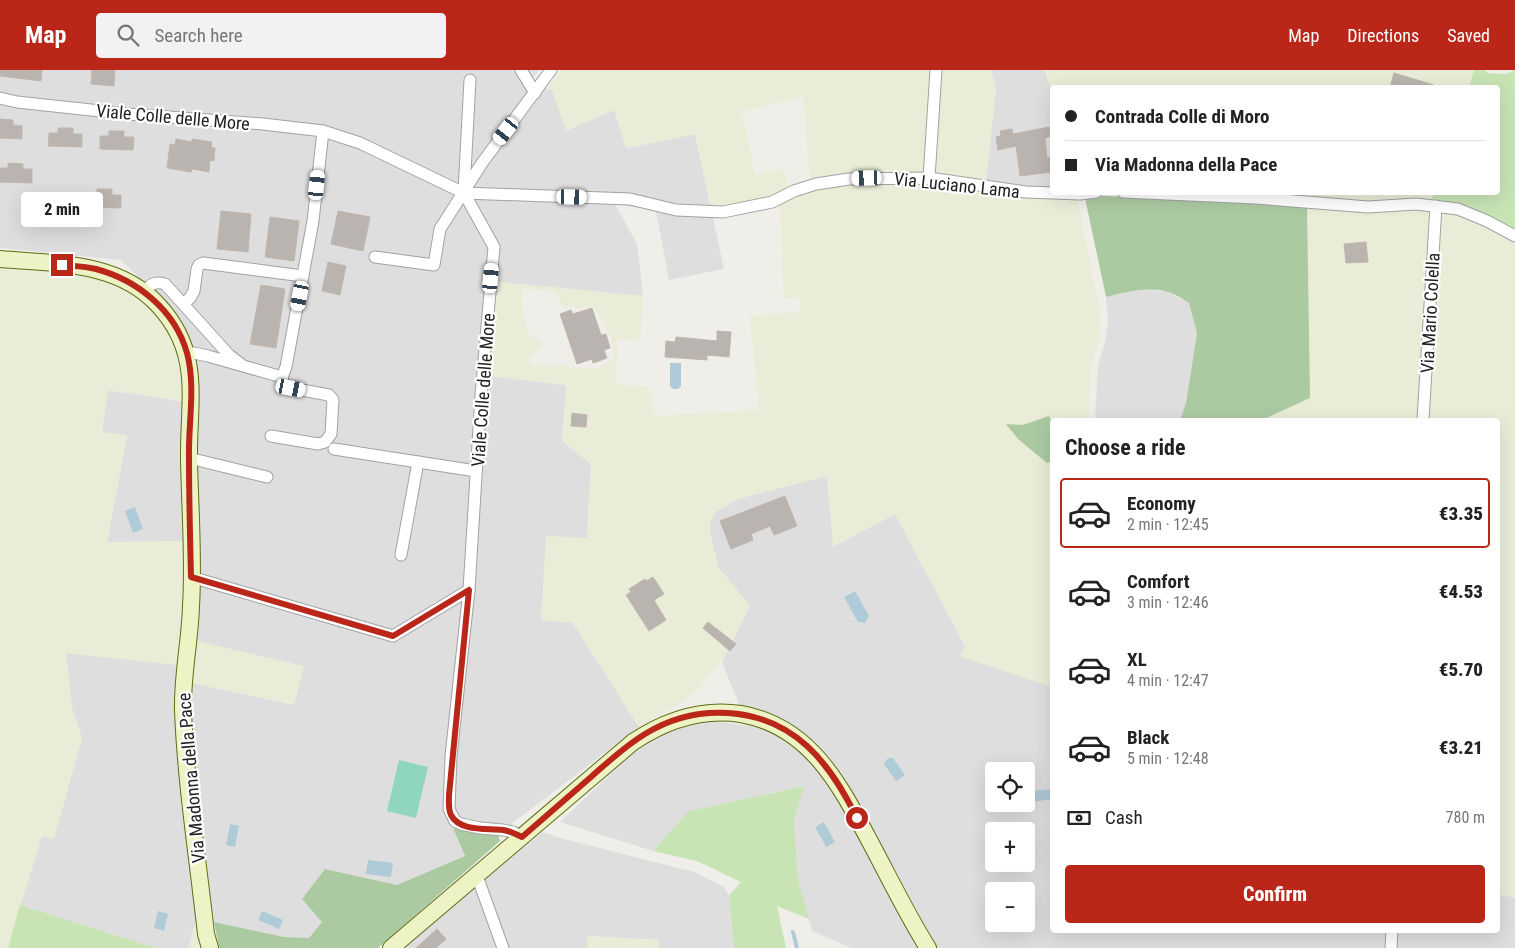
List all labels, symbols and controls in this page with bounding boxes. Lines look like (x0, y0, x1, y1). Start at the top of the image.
search box (96, 13, 446, 58)
text: Map (25, 21, 66, 49)
icon: search (114, 21, 142, 49)
text: Search here (154, 24, 243, 47)
text: Map (1288, 25, 1319, 46)
text: Directions (1347, 25, 1419, 46)
text: Saved (1447, 25, 1490, 46)
street label: Viale Colle delle More (95, 100, 251, 134)
text: Contrada Colle di Moro (1095, 105, 1269, 128)
car (490, 115, 521, 147)
text: Via Madonna della Pace (1095, 153, 1277, 176)
street label: Via Luciano Lama (893, 168, 1021, 202)
car (307, 169, 326, 201)
car (851, 170, 882, 186)
car (556, 189, 587, 205)
callout: 2 min (21, 192, 103, 228)
text: 2 min (44, 200, 80, 219)
street label: Via Mario Colella (1416, 252, 1444, 374)
route end (51, 254, 73, 276)
car (482, 262, 499, 294)
car (289, 280, 310, 312)
street label: Viale Colle delle More (467, 312, 499, 468)
car (274, 378, 307, 398)
text: Choose a ride (1065, 435, 1186, 460)
icon: car (1067, 491, 1112, 536)
text: Economy (1127, 492, 1196, 515)
text: €3.35 (1439, 502, 1483, 525)
text: 2 min · 12:45 (1127, 515, 1209, 534)
icon: car (1067, 569, 1112, 614)
text: Comfort (1127, 570, 1190, 593)
text: €4.53 (1439, 580, 1483, 603)
text: 3 min · 12:46 (1127, 593, 1209, 612)
icon: car (1067, 647, 1112, 692)
text: XL (1127, 648, 1147, 671)
text: €5.70 (1439, 658, 1483, 681)
text: 4 min · 12:47 (1127, 671, 1209, 690)
street label: Via Madonna della Pace (173, 692, 209, 864)
icon: car (1067, 725, 1112, 770)
text: Black (1127, 726, 1169, 749)
text: €3.21 (1439, 736, 1483, 759)
text: 5 min · 12:48 (1127, 749, 1209, 768)
map controls (985, 762, 1035, 932)
button: locate (985, 762, 1035, 812)
icon: cash (1065, 804, 1093, 832)
text: Cash (1105, 806, 1143, 829)
route start (846, 807, 868, 829)
text: 780 m (1446, 808, 1485, 827)
button: + (985, 822, 1035, 872)
button: Confirm (1065, 865, 1485, 923)
button: − (985, 882, 1035, 932)

